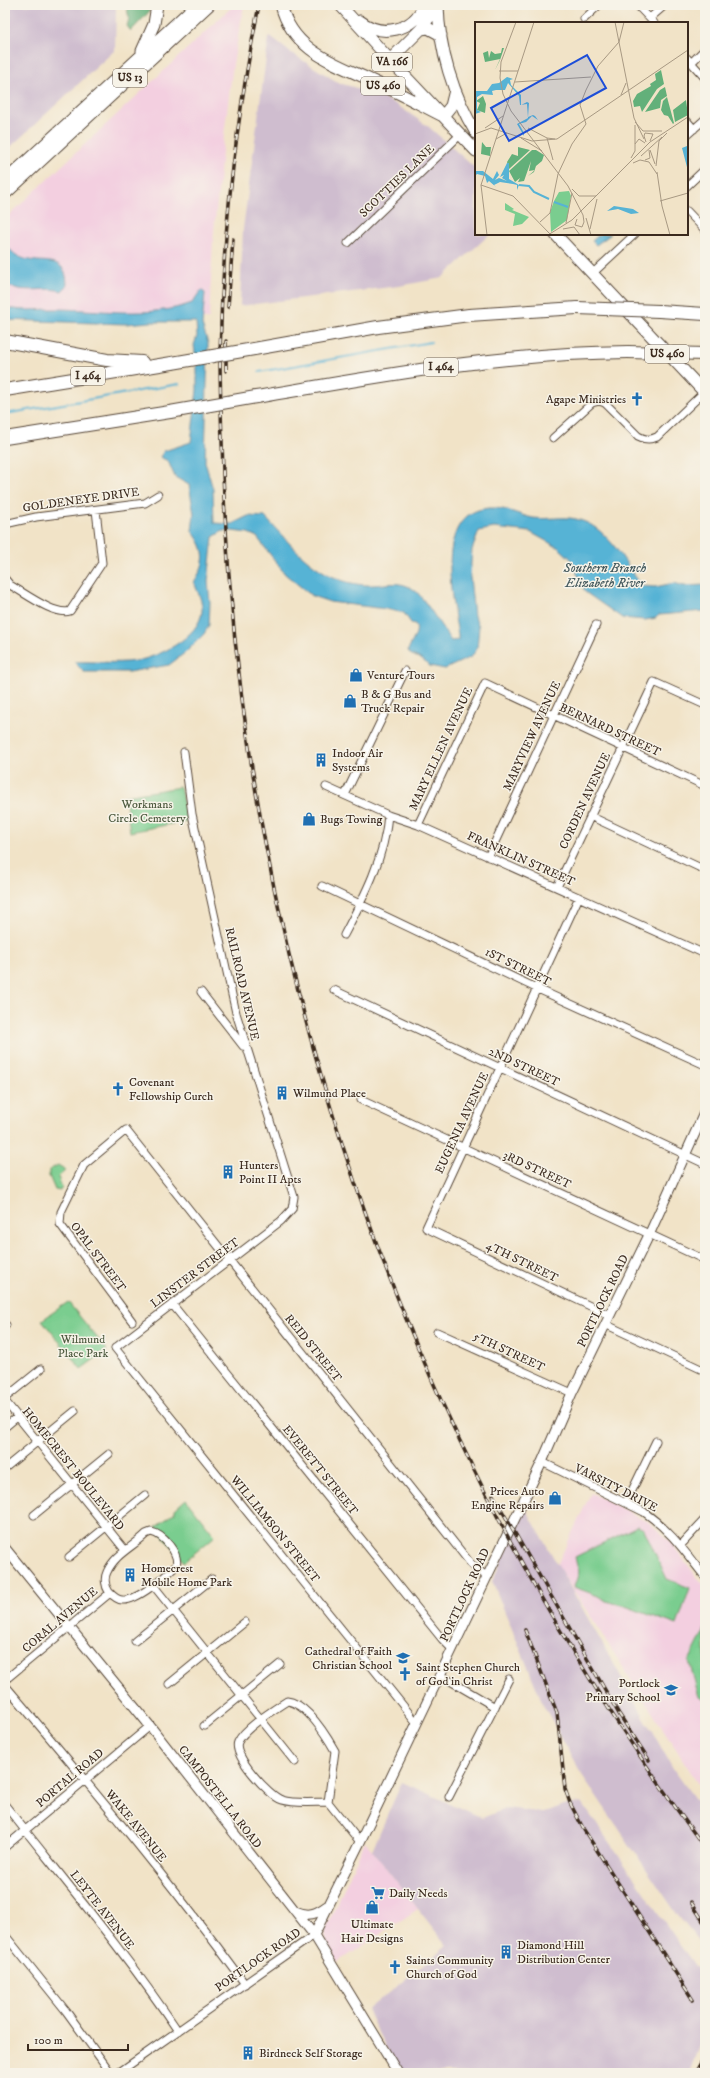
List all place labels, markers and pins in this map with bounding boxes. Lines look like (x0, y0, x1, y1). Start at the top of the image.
church icon: Agape Ministries (629, 391, 645, 407)
place label: Agape Ministries (546, 392, 626, 407)
shop icon: Venture Tours (348, 667, 364, 683)
place label: Venture Tours (366, 668, 435, 683)
place label: B & G Bus and Truck Repair (361, 687, 431, 716)
shop icon: B & G Bus and Truck Repair (342, 693, 358, 709)
place label: Indoor Air Systems (332, 746, 384, 775)
building icon: Indoor Air Systems (313, 752, 329, 768)
shop icon: Bugs Towing (301, 811, 317, 827)
place label: Bugs Towing (320, 812, 382, 827)
place label: Covenant Fellowship Curch (129, 1075, 214, 1104)
church icon: Covenant Fellowship Curch (110, 1081, 126, 1097)
building icon: Wilmund Place (274, 1085, 290, 1101)
place label: Wilmund Place (292, 1086, 366, 1101)
place label: Hunters Point II Apts (239, 1158, 301, 1187)
building icon: Hunters Point II Apts (220, 1164, 236, 1180)
place label: Prices Auto Engine Repairs (471, 1484, 544, 1513)
shop icon: Prices Auto Engine Repairs (547, 1490, 563, 1506)
place label: Homecrest Mobile Home Park (141, 1561, 232, 1590)
building icon: Homecrest Mobile Home Park (122, 1567, 138, 1583)
place label: Cathedral of Faith Christian School (305, 1644, 393, 1673)
school or university icon: Cathedral of Faith Christian School (395, 1650, 411, 1666)
place label: Saint Stephen Church of God in Christ (416, 1660, 521, 1689)
church icon: Saint Stephen Church of God in Christ (397, 1666, 413, 1682)
place label: Portlock Primary School (586, 1676, 660, 1705)
school or university icon: Portlock Primary School (663, 1682, 679, 1698)
supermarket icon: Daily Needs (370, 1885, 386, 1901)
place label: Daily Needs (389, 1886, 447, 1901)
shop icon: Ultimate Hair Designs (364, 1899, 380, 1915)
place label: Ultimate Hair Designs (341, 1917, 403, 1946)
place label: Diamond Hill Distribution Center (517, 1938, 610, 1967)
building icon: Diamond Hill Distribution Center (498, 1944, 514, 1960)
place label: Saints Community Church of God (406, 1953, 494, 1982)
church icon: Saints Community Church of God (387, 1959, 403, 1975)
building icon: Birdneck Self Storage (240, 2045, 256, 2061)
place label: Birdneck Self Storage (259, 2046, 363, 2061)

